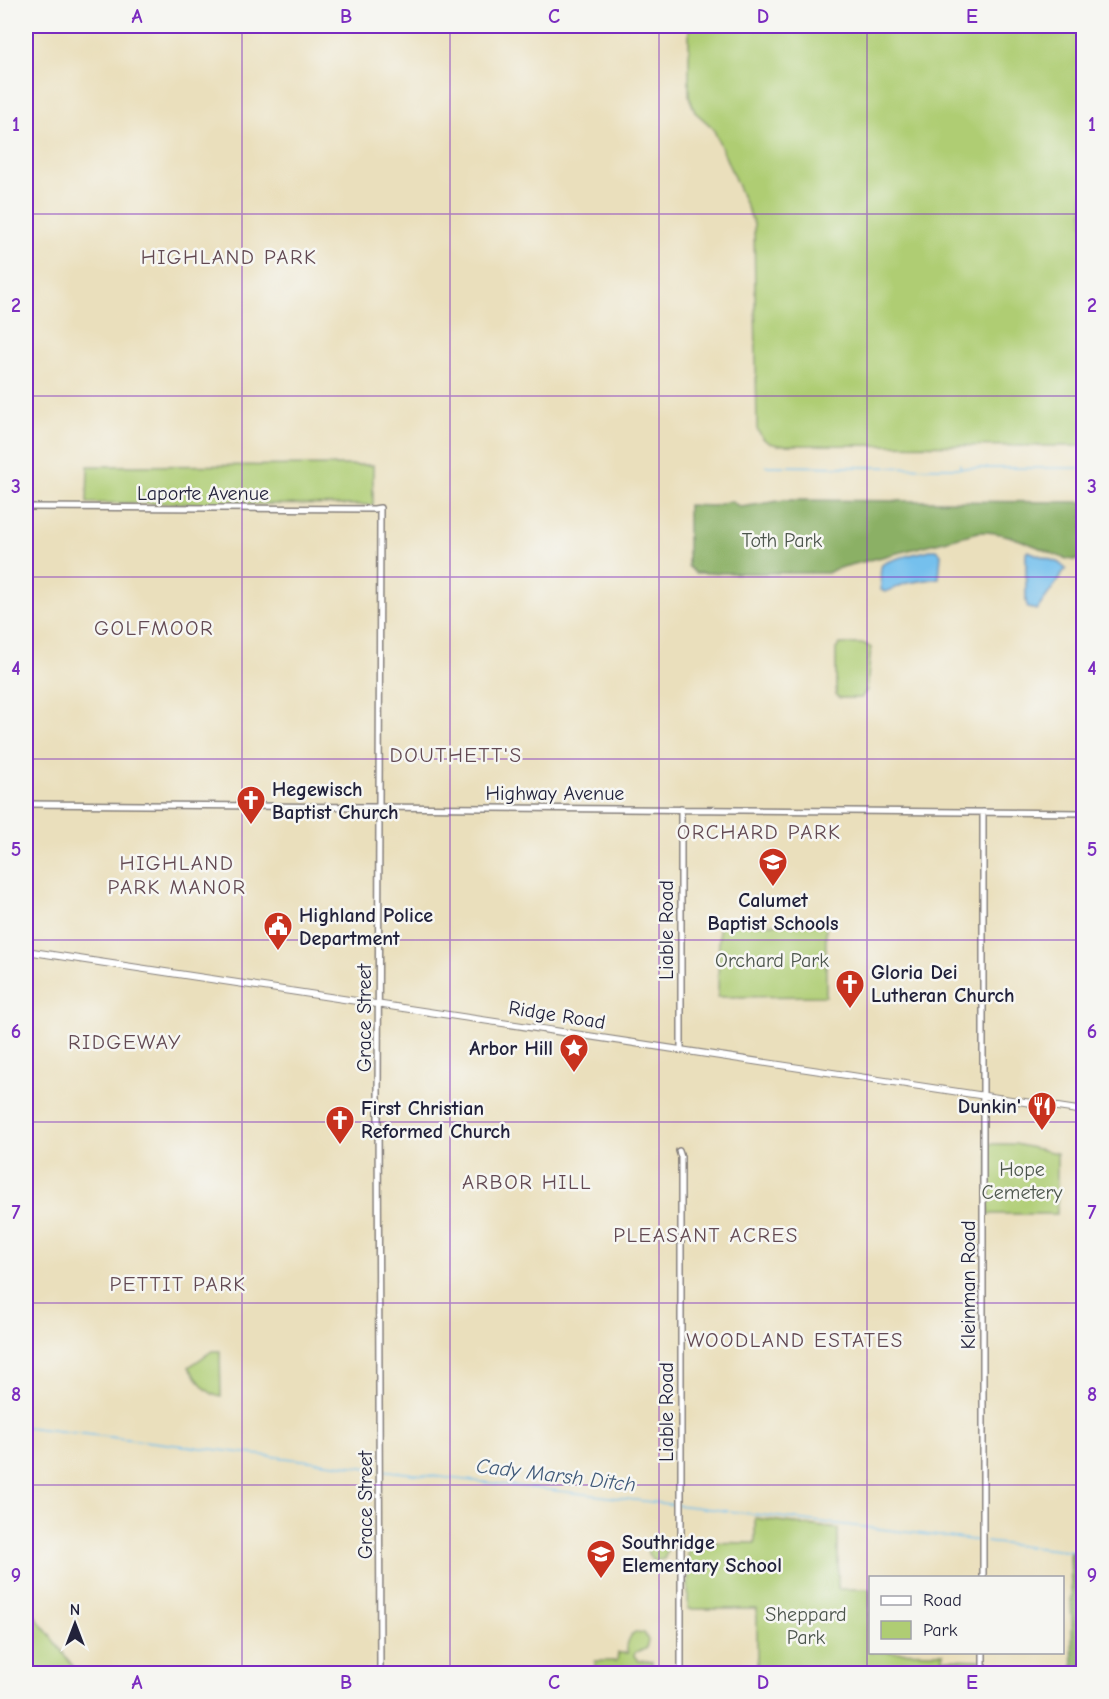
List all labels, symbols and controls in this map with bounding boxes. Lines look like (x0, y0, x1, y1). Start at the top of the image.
text: A (131, 5, 143, 28)
text: B (340, 5, 352, 28)
text: C (548, 5, 560, 28)
text: D (757, 5, 769, 28)
text: E (966, 5, 978, 28)
text: 1 (12, 113, 20, 136)
text: 1 (1088, 113, 1096, 136)
district label: HIGHLAND PARK (141, 245, 317, 269)
text: 2 (11, 294, 21, 317)
text: 2 (1087, 294, 1097, 317)
text: 3 (11, 475, 21, 498)
text: 3 (1087, 475, 1097, 498)
street label: Laporte Avenue (137, 482, 269, 505)
park label: Toth Park (742, 529, 823, 552)
district label: GOLFMOOR (94, 616, 214, 640)
text: 4 (11, 657, 21, 680)
text: 4 (1087, 657, 1097, 680)
district label: DOUTHETT'S (389, 743, 523, 767)
place label: Hegewisch Baptist Church (272, 778, 399, 824)
street label: Highway Avenue (486, 782, 624, 805)
church icon: Hegewisch Baptist Church (235, 784, 267, 826)
district label: ORCHARD PARK (677, 820, 841, 844)
text: 5 (11, 838, 21, 861)
text: 5 (1087, 838, 1097, 861)
school or university icon: Calumet Baptist Schools (757, 846, 789, 888)
district label: HIGHLAND PARK MANOR (107, 851, 247, 899)
street label: Liable Road (655, 880, 678, 980)
place label: Calumet Baptist Schools (707, 889, 839, 935)
place label: Highland Police Department (299, 904, 433, 950)
public building icon: Highland Police Department (262, 910, 294, 952)
park label: Orchard Park (715, 949, 829, 972)
place label: Gloria Dei Lutheran Church (871, 961, 1015, 1007)
street label: Grace Street (353, 962, 376, 1072)
church icon: Gloria Dei Lutheran Church (834, 968, 866, 1010)
street label: Ridge Road (507, 996, 607, 1034)
text: 6 (11, 1020, 21, 1043)
text: 6 (1087, 1020, 1097, 1043)
district label: RIDGEWAY (68, 1030, 182, 1054)
place icon: Arbor Hill (558, 1032, 590, 1074)
place label: Arbor Hill (469, 1037, 553, 1060)
restaurant icon: Dunkin' (1026, 1090, 1058, 1132)
place label: Dunkin' (958, 1095, 1021, 1118)
place label: First Christian Reformed Church (361, 1097, 511, 1143)
church icon: First Christian Reformed Church (324, 1104, 356, 1146)
park label: Hope Cemetery (982, 1158, 1063, 1204)
district label: ARBOR HILL (462, 1170, 592, 1194)
text: 7 (12, 1201, 21, 1224)
text: 7 (1088, 1201, 1097, 1224)
street label: Kleinman Road (957, 1221, 980, 1349)
district label: PLEASANT ACRES (613, 1223, 799, 1247)
district label: PETTIT PARK (110, 1272, 246, 1296)
district label: WOODLAND ESTATES (686, 1328, 904, 1352)
street label: Liable Road (655, 1362, 678, 1462)
text: 8 (11, 1383, 21, 1406)
text: 8 (1087, 1383, 1097, 1406)
street label: Grace Street (354, 1449, 377, 1559)
water label: Cady Marsh Ditch (475, 1453, 637, 1497)
place label: Southridge Elementary School (622, 1531, 782, 1577)
school or university icon: Southridge Elementary School (585, 1538, 617, 1580)
text: 9 (11, 1564, 21, 1587)
text: 9 (1087, 1564, 1097, 1587)
legend (869, 1576, 1064, 1654)
text: Road (923, 1590, 962, 1611)
north arrow (45, 1594, 105, 1654)
text: N (70, 1601, 80, 1619)
park label: Sheppard Park (765, 1603, 847, 1649)
text: Park (923, 1620, 958, 1641)
text: A (131, 1671, 143, 1694)
text: B (340, 1671, 352, 1694)
text: C (548, 1671, 560, 1694)
text: D (757, 1671, 769, 1694)
text: E (966, 1671, 978, 1694)

